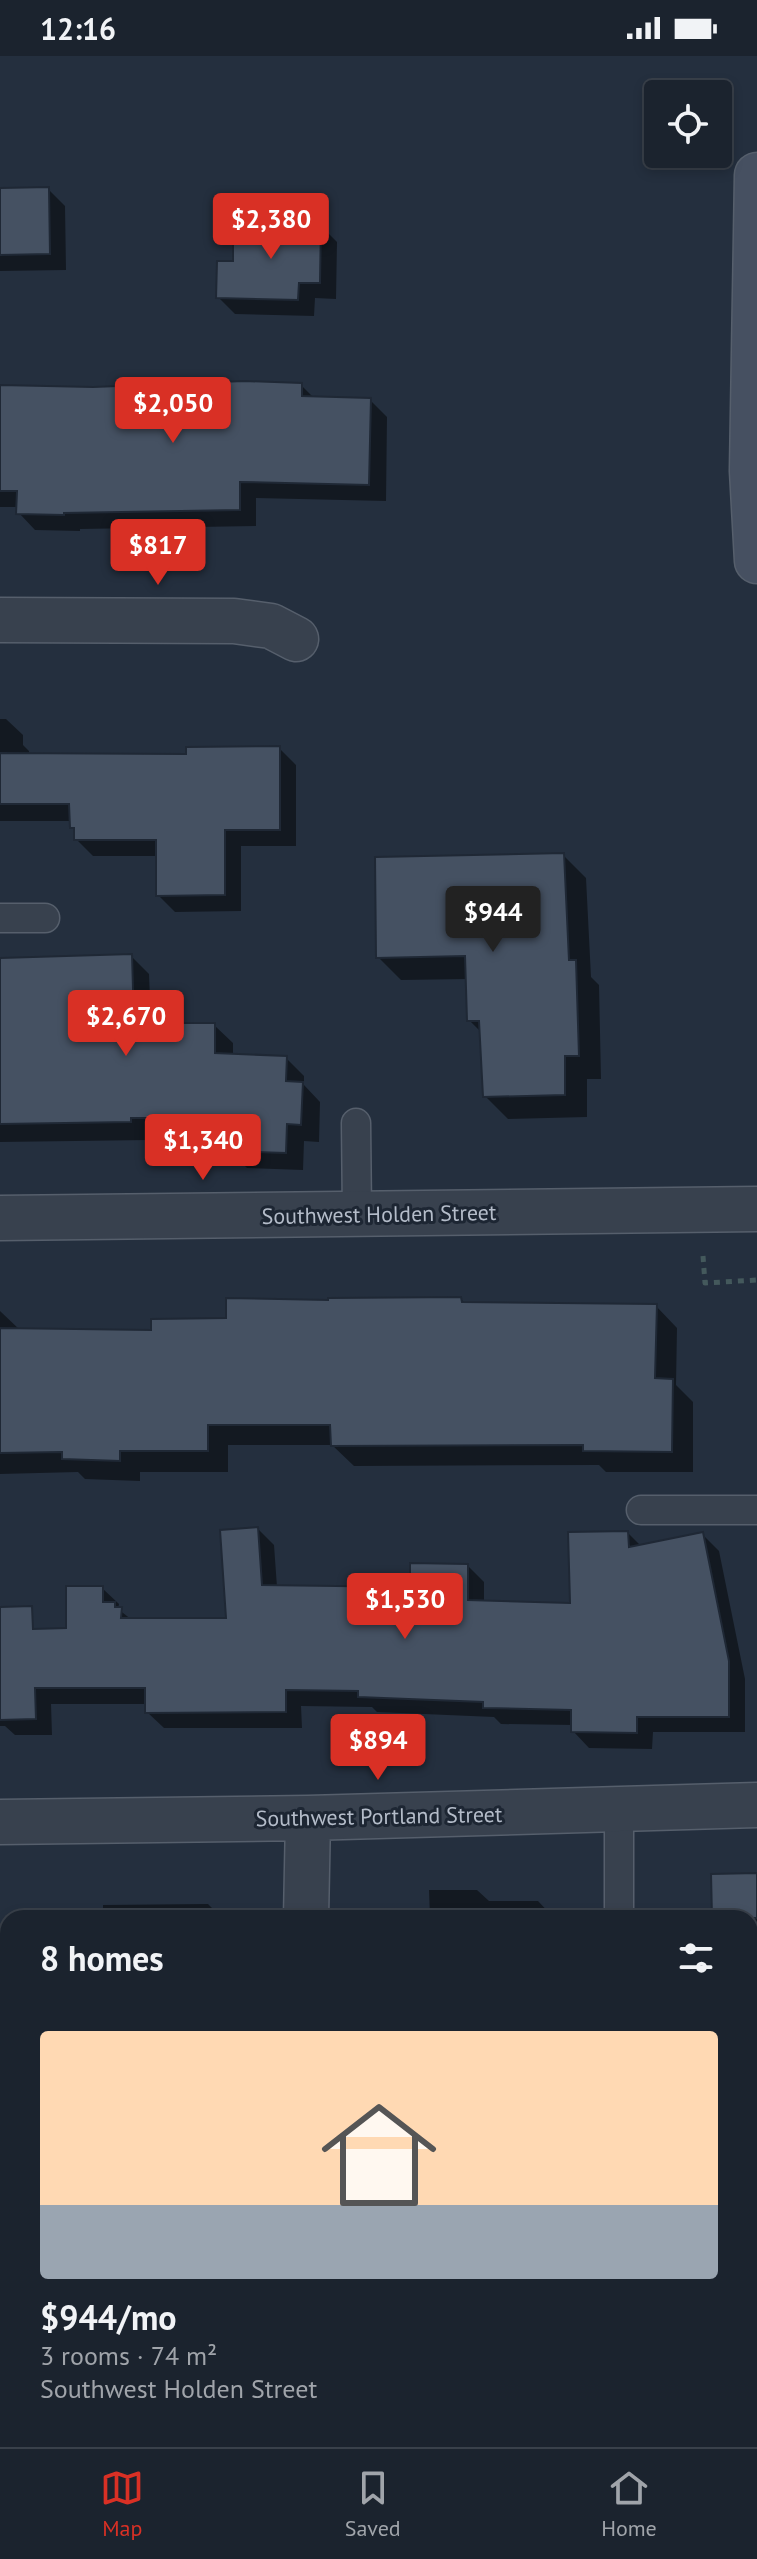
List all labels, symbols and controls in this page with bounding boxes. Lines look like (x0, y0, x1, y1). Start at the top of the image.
text: 12:16 (40, 9, 116, 48)
map controls (644, 80, 732, 168)
button: locate (644, 80, 732, 168)
pin: $2,380 (206, 193, 336, 261)
text: $2,380 (231, 202, 311, 235)
pin: $2,050 (108, 377, 238, 445)
text: $2,050 (133, 386, 213, 419)
pin: $817 (111, 519, 205, 587)
text: $817 (129, 528, 187, 561)
pin: $944 (446, 886, 540, 954)
text: $944 (464, 895, 522, 928)
pin: $2,670 (61, 990, 191, 1058)
text: $2,670 (86, 999, 166, 1032)
pin: $1,340 (138, 1114, 268, 1182)
text: $1,340 (163, 1123, 243, 1156)
street label: Southwest Holden Street (261, 1198, 497, 1230)
pin: $1,530 (340, 1573, 470, 1641)
text: $1,530 (365, 1582, 445, 1615)
pin: $894 (331, 1714, 425, 1782)
text: $894 (349, 1723, 407, 1756)
street label: Southwest Portland Street (255, 1800, 503, 1832)
text: 8 homes (40, 1936, 164, 1980)
icon: filters (674, 1936, 718, 1980)
icon: home (307, 2083, 451, 2227)
text: $944/mo (40, 2295, 177, 2339)
text: 3 rooms · 74 m² (40, 2339, 217, 2372)
text: Southwest Holden Street (40, 2372, 317, 2405)
tab: Map (100, 2466, 144, 2542)
tab: Saved (345, 2466, 401, 2542)
tab: Home (601, 2466, 657, 2542)

